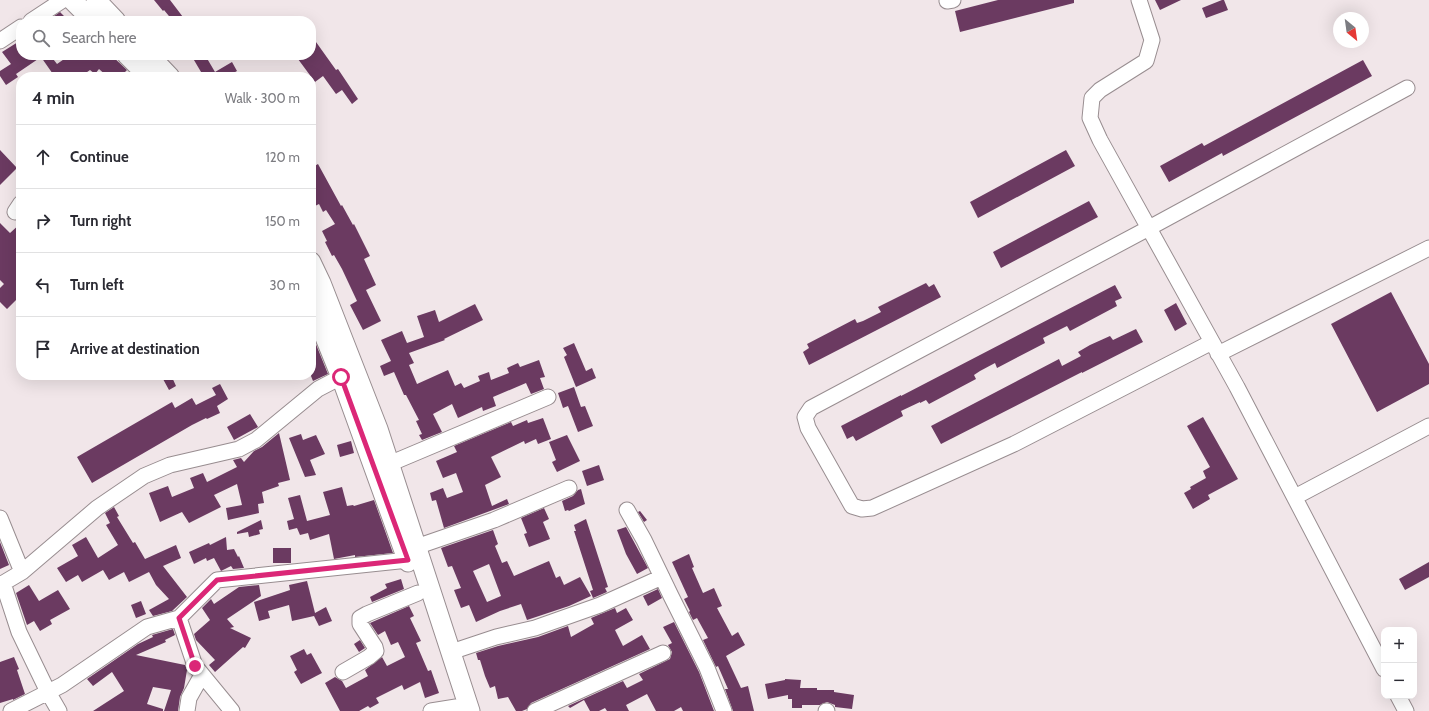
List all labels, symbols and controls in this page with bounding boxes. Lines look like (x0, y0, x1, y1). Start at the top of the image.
north arrow (1333, 12, 1369, 48)
search box (16, 16, 316, 60)
icon: search (30, 27, 52, 49)
text: Search here (62, 29, 137, 47)
text: 4 min (32, 88, 75, 108)
text: Walk · 300 m (225, 90, 300, 106)
icon: ahead (32, 146, 54, 168)
text: Continue (70, 148, 129, 166)
text: 120 m (266, 149, 300, 165)
icon: right (32, 210, 54, 232)
text: Turn right (70, 212, 131, 230)
text: 150 m (265, 213, 300, 229)
icon: left (32, 274, 54, 296)
text: Turn left (70, 276, 124, 294)
text: 30 m (270, 277, 300, 293)
icon: arrive (32, 338, 54, 360)
text: Arrive at destination (70, 340, 200, 358)
route start (332, 368, 350, 386)
map controls (1381, 627, 1417, 699)
button: + (1381, 627, 1417, 663)
route end (186, 657, 204, 675)
button: − (1381, 663, 1417, 699)

